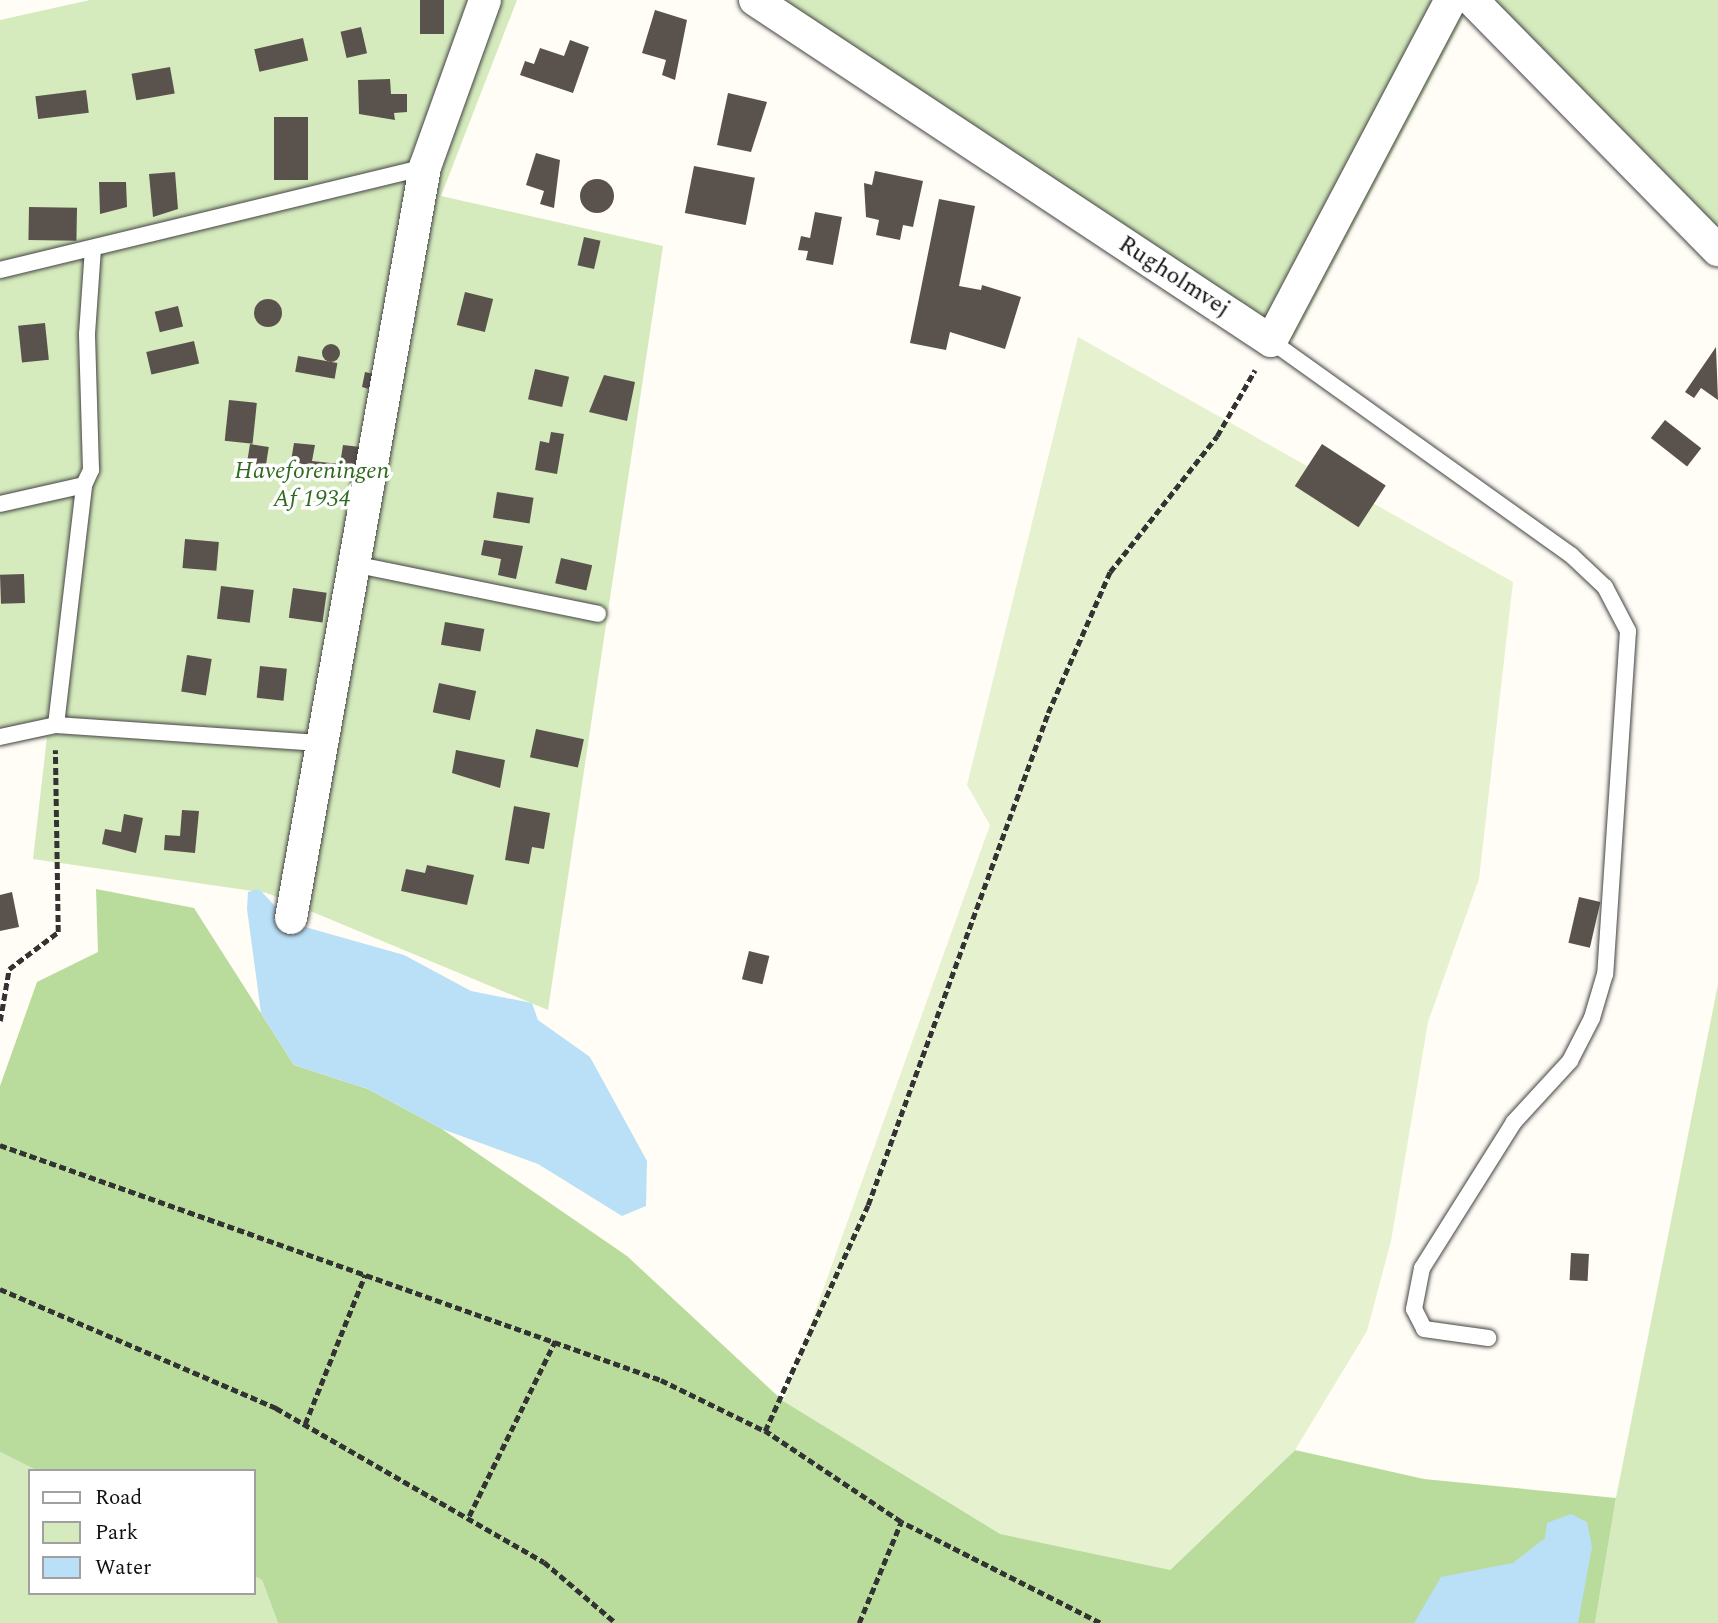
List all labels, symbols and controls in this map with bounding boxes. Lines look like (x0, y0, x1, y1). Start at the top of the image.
street label: Rugholmvej (1113, 230, 1235, 324)
park label: Haveforeningen Af 1934 (235, 458, 389, 514)
legend (28, 1469, 256, 1595)
text: Road (95, 1482, 142, 1514)
text: Park (95, 1517, 138, 1549)
text: Water (95, 1552, 151, 1584)

